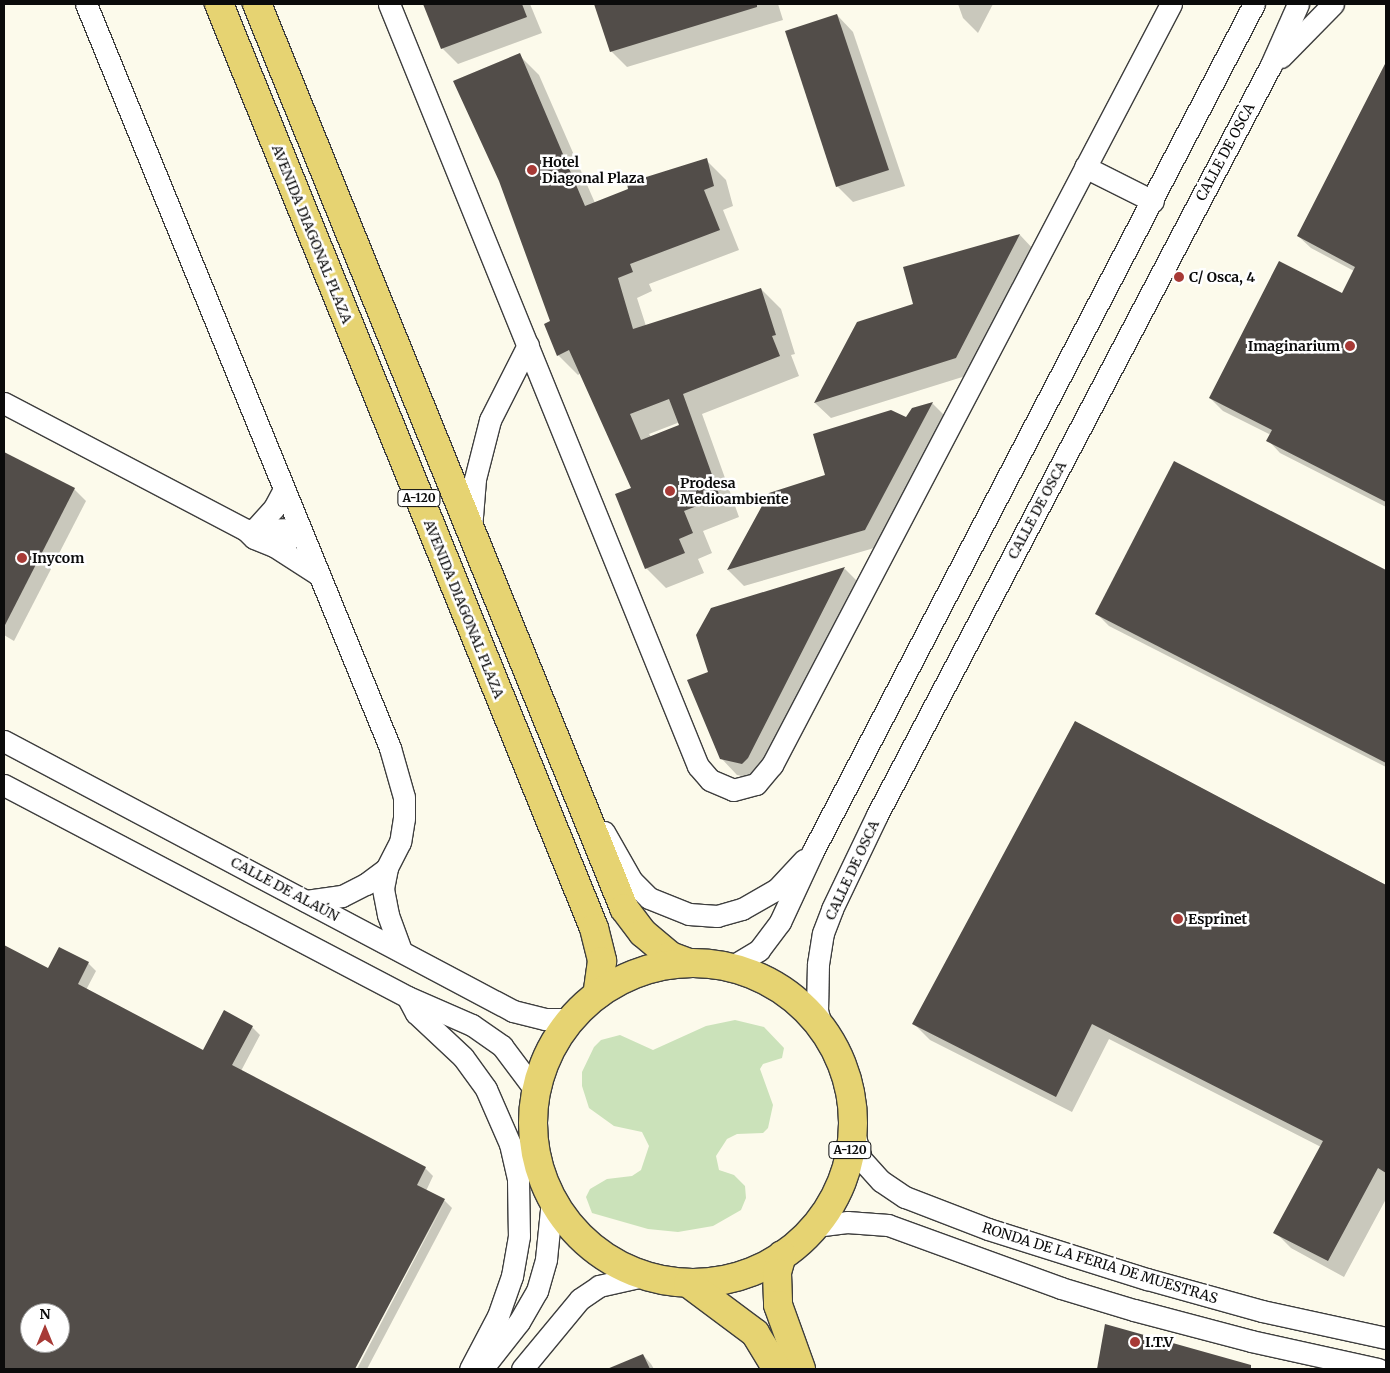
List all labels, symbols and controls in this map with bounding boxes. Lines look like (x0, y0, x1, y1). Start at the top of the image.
street label: CALLE DE OSCA (1192, 100, 1258, 204)
street label: AVENIDA DIAGONAL PLAZA (268, 142, 356, 326)
place label: Hotel Diagonal Plaza (542, 154, 645, 186)
marker: Hotel Diagonal Plaza (526, 164, 538, 176)
place label: C/ Osca, 4 (1189, 269, 1255, 285)
marker: C/ Osca, 4 (1173, 271, 1185, 283)
place label: Imaginarium (1248, 338, 1340, 354)
marker: Imaginarium (1344, 340, 1356, 352)
street label: CALLE DE OSCA (1004, 458, 1070, 562)
place label: Prodesa Medioambiente (680, 475, 788, 508)
marker: Prodesa Medioambiente (664, 485, 676, 497)
road number: A-120 (396, 488, 442, 508)
street label: AVENIDA DIAGONAL PLAZA (420, 517, 508, 701)
place label: Inycom (32, 550, 84, 566)
marker: Inycom (16, 552, 28, 564)
street label: CALLE DE OSCA (822, 817, 882, 923)
street label: CALLE DE ALAÚN (228, 853, 342, 925)
place label: Esprinet (1188, 911, 1247, 927)
marker: Esprinet (1172, 913, 1184, 925)
road number: A-120 (828, 1140, 872, 1160)
street label: RONDA DE LA FERIA DE MUESTRAS (980, 1219, 1220, 1307)
north arrow (20, 1303, 70, 1353)
text: N (39, 1305, 51, 1323)
place label: I.T.V (1145, 1334, 1173, 1350)
marker: I.T.V (1129, 1336, 1141, 1348)

